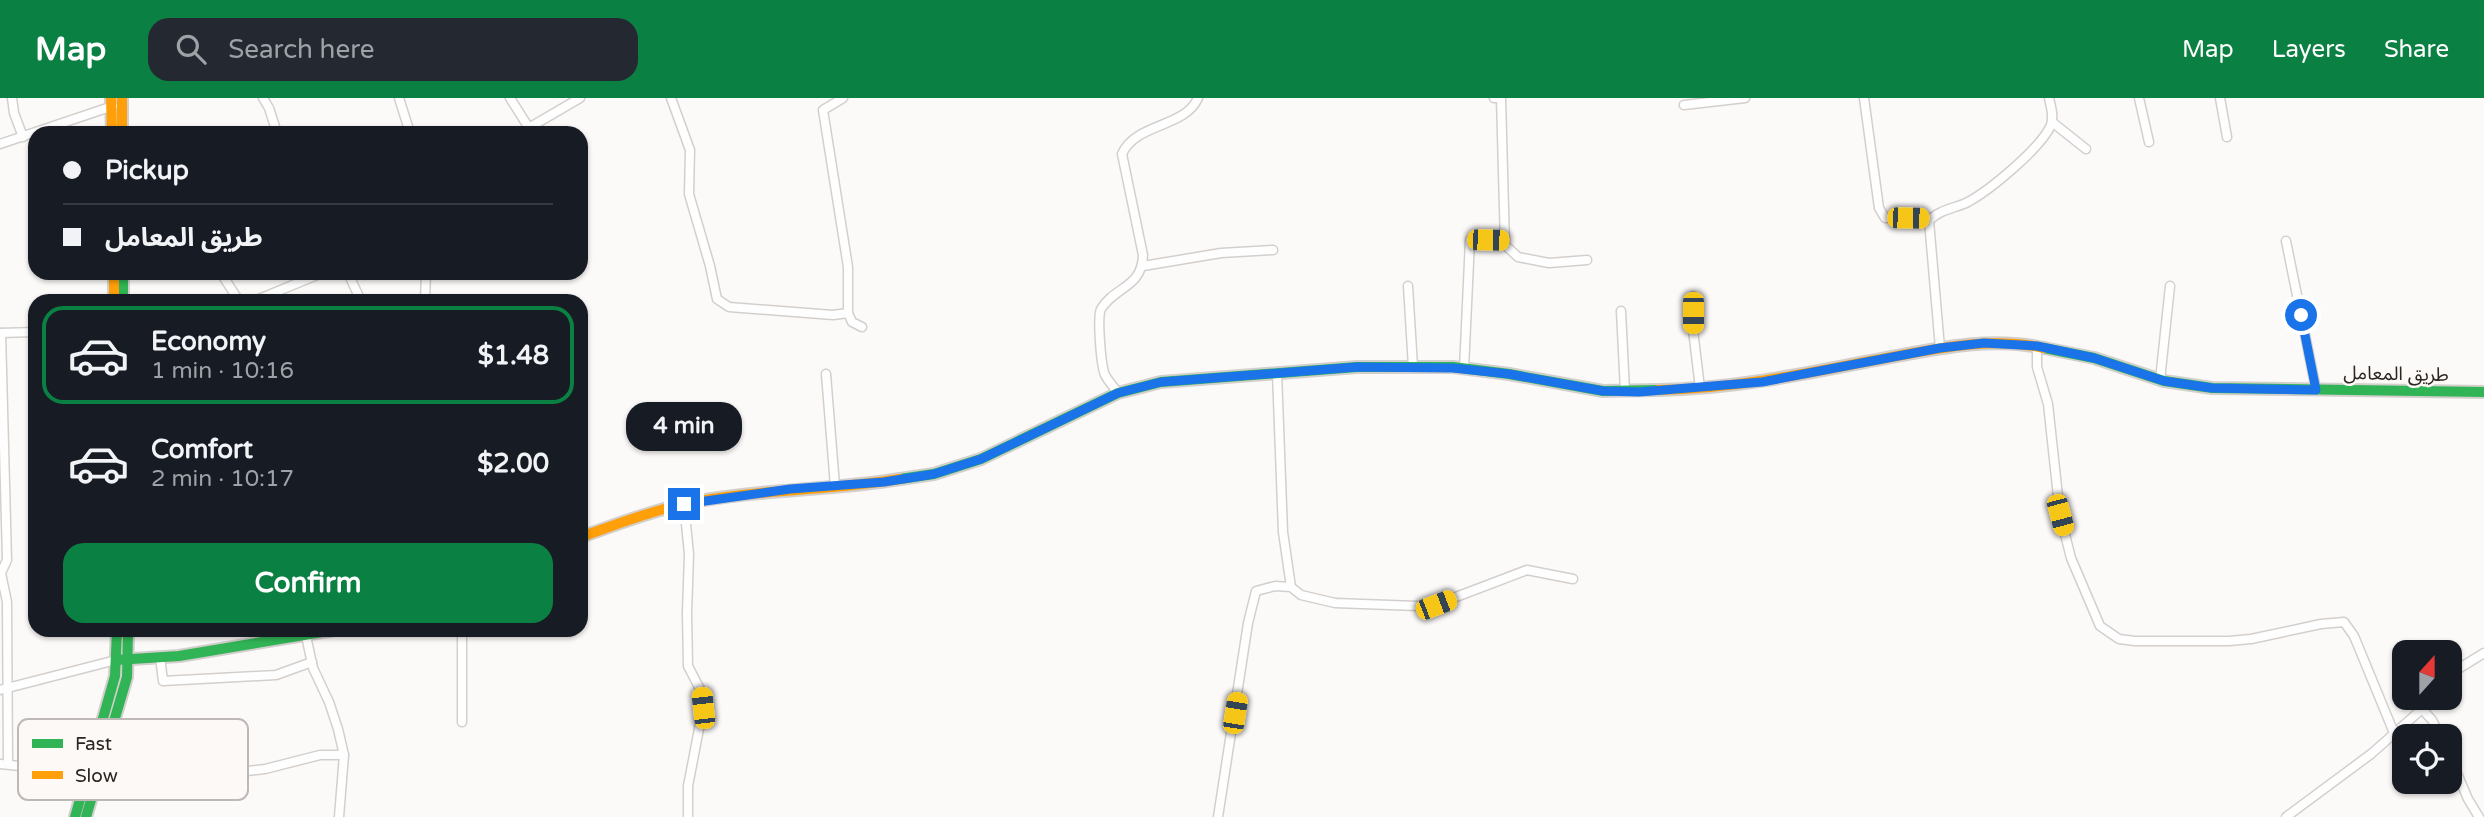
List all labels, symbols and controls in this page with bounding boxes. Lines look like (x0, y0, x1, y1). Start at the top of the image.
search box (148, 18, 638, 81)
text: Map (35, 30, 106, 69)
icon: search (172, 30, 210, 68)
text: Search here (228, 34, 374, 65)
text: Map (2182, 35, 2234, 64)
text: Layers (2272, 35, 2346, 64)
text: Share (2384, 35, 2449, 64)
text: Pickup (105, 155, 189, 186)
car (1887, 207, 1930, 229)
text: طريق المعامل (105, 222, 263, 253)
car (1467, 229, 1510, 251)
car (1683, 292, 1704, 334)
route start (2285, 299, 2317, 331)
icon: car (67, 324, 130, 387)
text: Economy (151, 326, 266, 357)
text: $1.48 (478, 340, 549, 371)
text: 1 min · 10:16 (151, 357, 294, 385)
street label: طريق المعامل (2343, 362, 2449, 386)
callout: 4 min (626, 402, 742, 452)
text: 4 min (653, 412, 715, 440)
icon: car (67, 432, 130, 495)
text: Comfort (151, 434, 253, 465)
text: $2.00 (477, 448, 549, 479)
text: 2 min · 10:17 (151, 465, 294, 493)
route end (668, 488, 700, 520)
car (2045, 492, 2076, 538)
button: Confirm (63, 543, 553, 623)
car (1413, 588, 1460, 622)
north arrow (2392, 640, 2462, 710)
map controls (2392, 640, 2462, 794)
car (691, 686, 716, 730)
car (1222, 691, 1249, 735)
legend (18, 719, 248, 800)
button: locate (2392, 724, 2462, 794)
text: Fast (75, 733, 112, 755)
text: Slow (75, 765, 118, 787)

